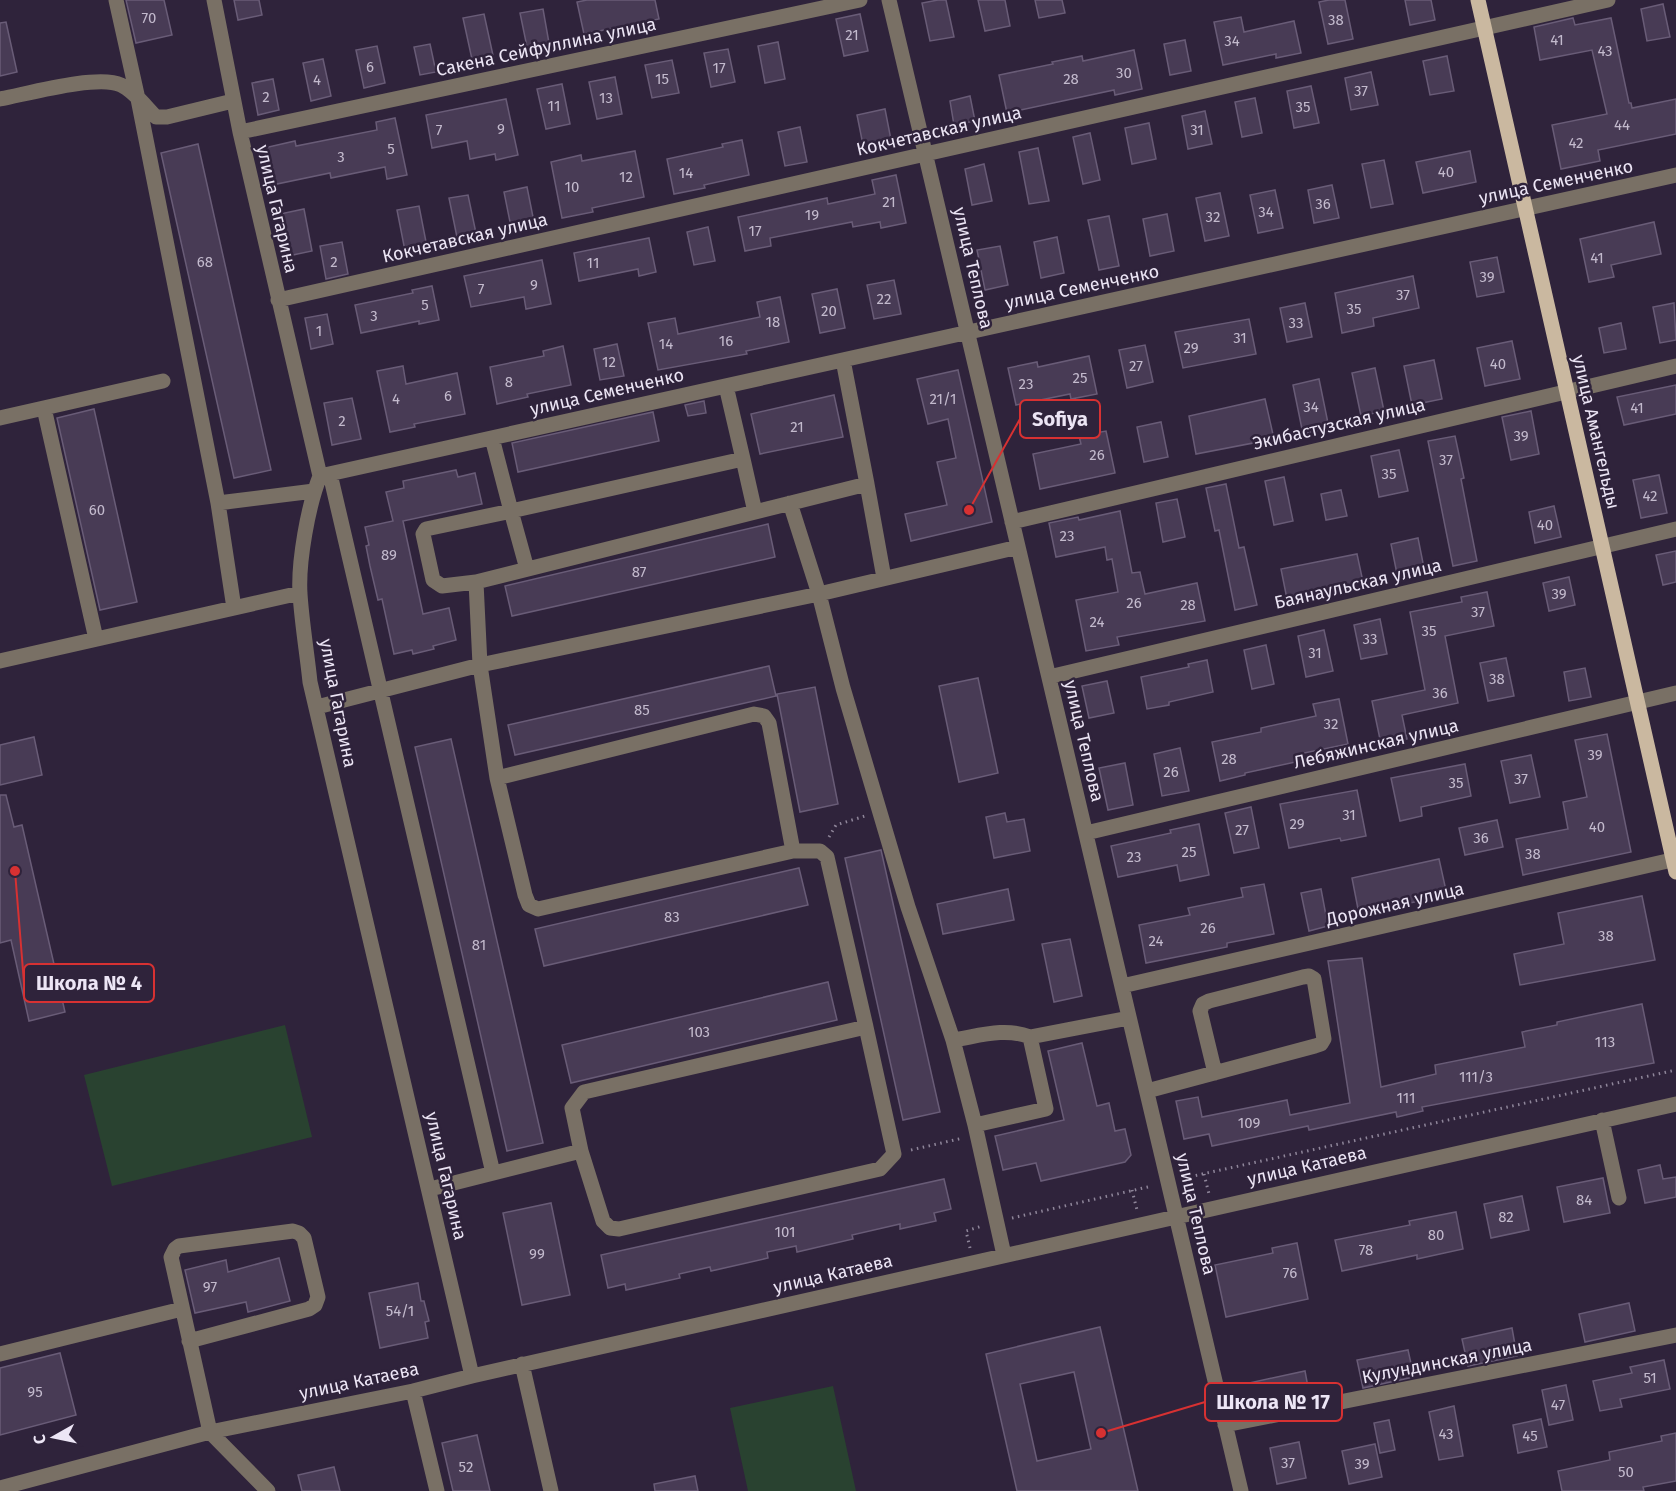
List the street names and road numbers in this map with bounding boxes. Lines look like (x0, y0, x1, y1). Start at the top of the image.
street label: Сакена Сейфуллина улица (434, 13, 658, 81)
street label: Кокчетавская улица (854, 101, 1024, 161)
street label: улица Гагарина (252, 143, 302, 275)
street label: улица Семенченко (1477, 155, 1635, 209)
street label: улица Теплова (948, 205, 998, 331)
street label: Кокчетавская улица (380, 208, 550, 268)
street label: улица Семенченко (1003, 260, 1161, 314)
street label: улица Амангельды (1568, 353, 1624, 511)
street label: улица Семенченко (528, 364, 686, 420)
street label: Экибастузская улица (1251, 393, 1427, 455)
street label: Баянаульская улица (1272, 554, 1444, 614)
street label: улица Гагарина (315, 637, 361, 769)
street label: улица Теплова (1059, 678, 1109, 804)
street label: Лебяжинская улица (1291, 714, 1461, 774)
street label: Дорожная улица (1323, 877, 1466, 931)
street label: улица Гагарина (421, 1110, 471, 1242)
street label: улица Катаева (1245, 1142, 1369, 1190)
street label: улица Теплова (1171, 1151, 1221, 1277)
street label: улица Катаева (771, 1250, 895, 1298)
street label: Кулундинская улица (1360, 1334, 1534, 1388)
street label: улица Катаева (297, 1358, 421, 1404)

